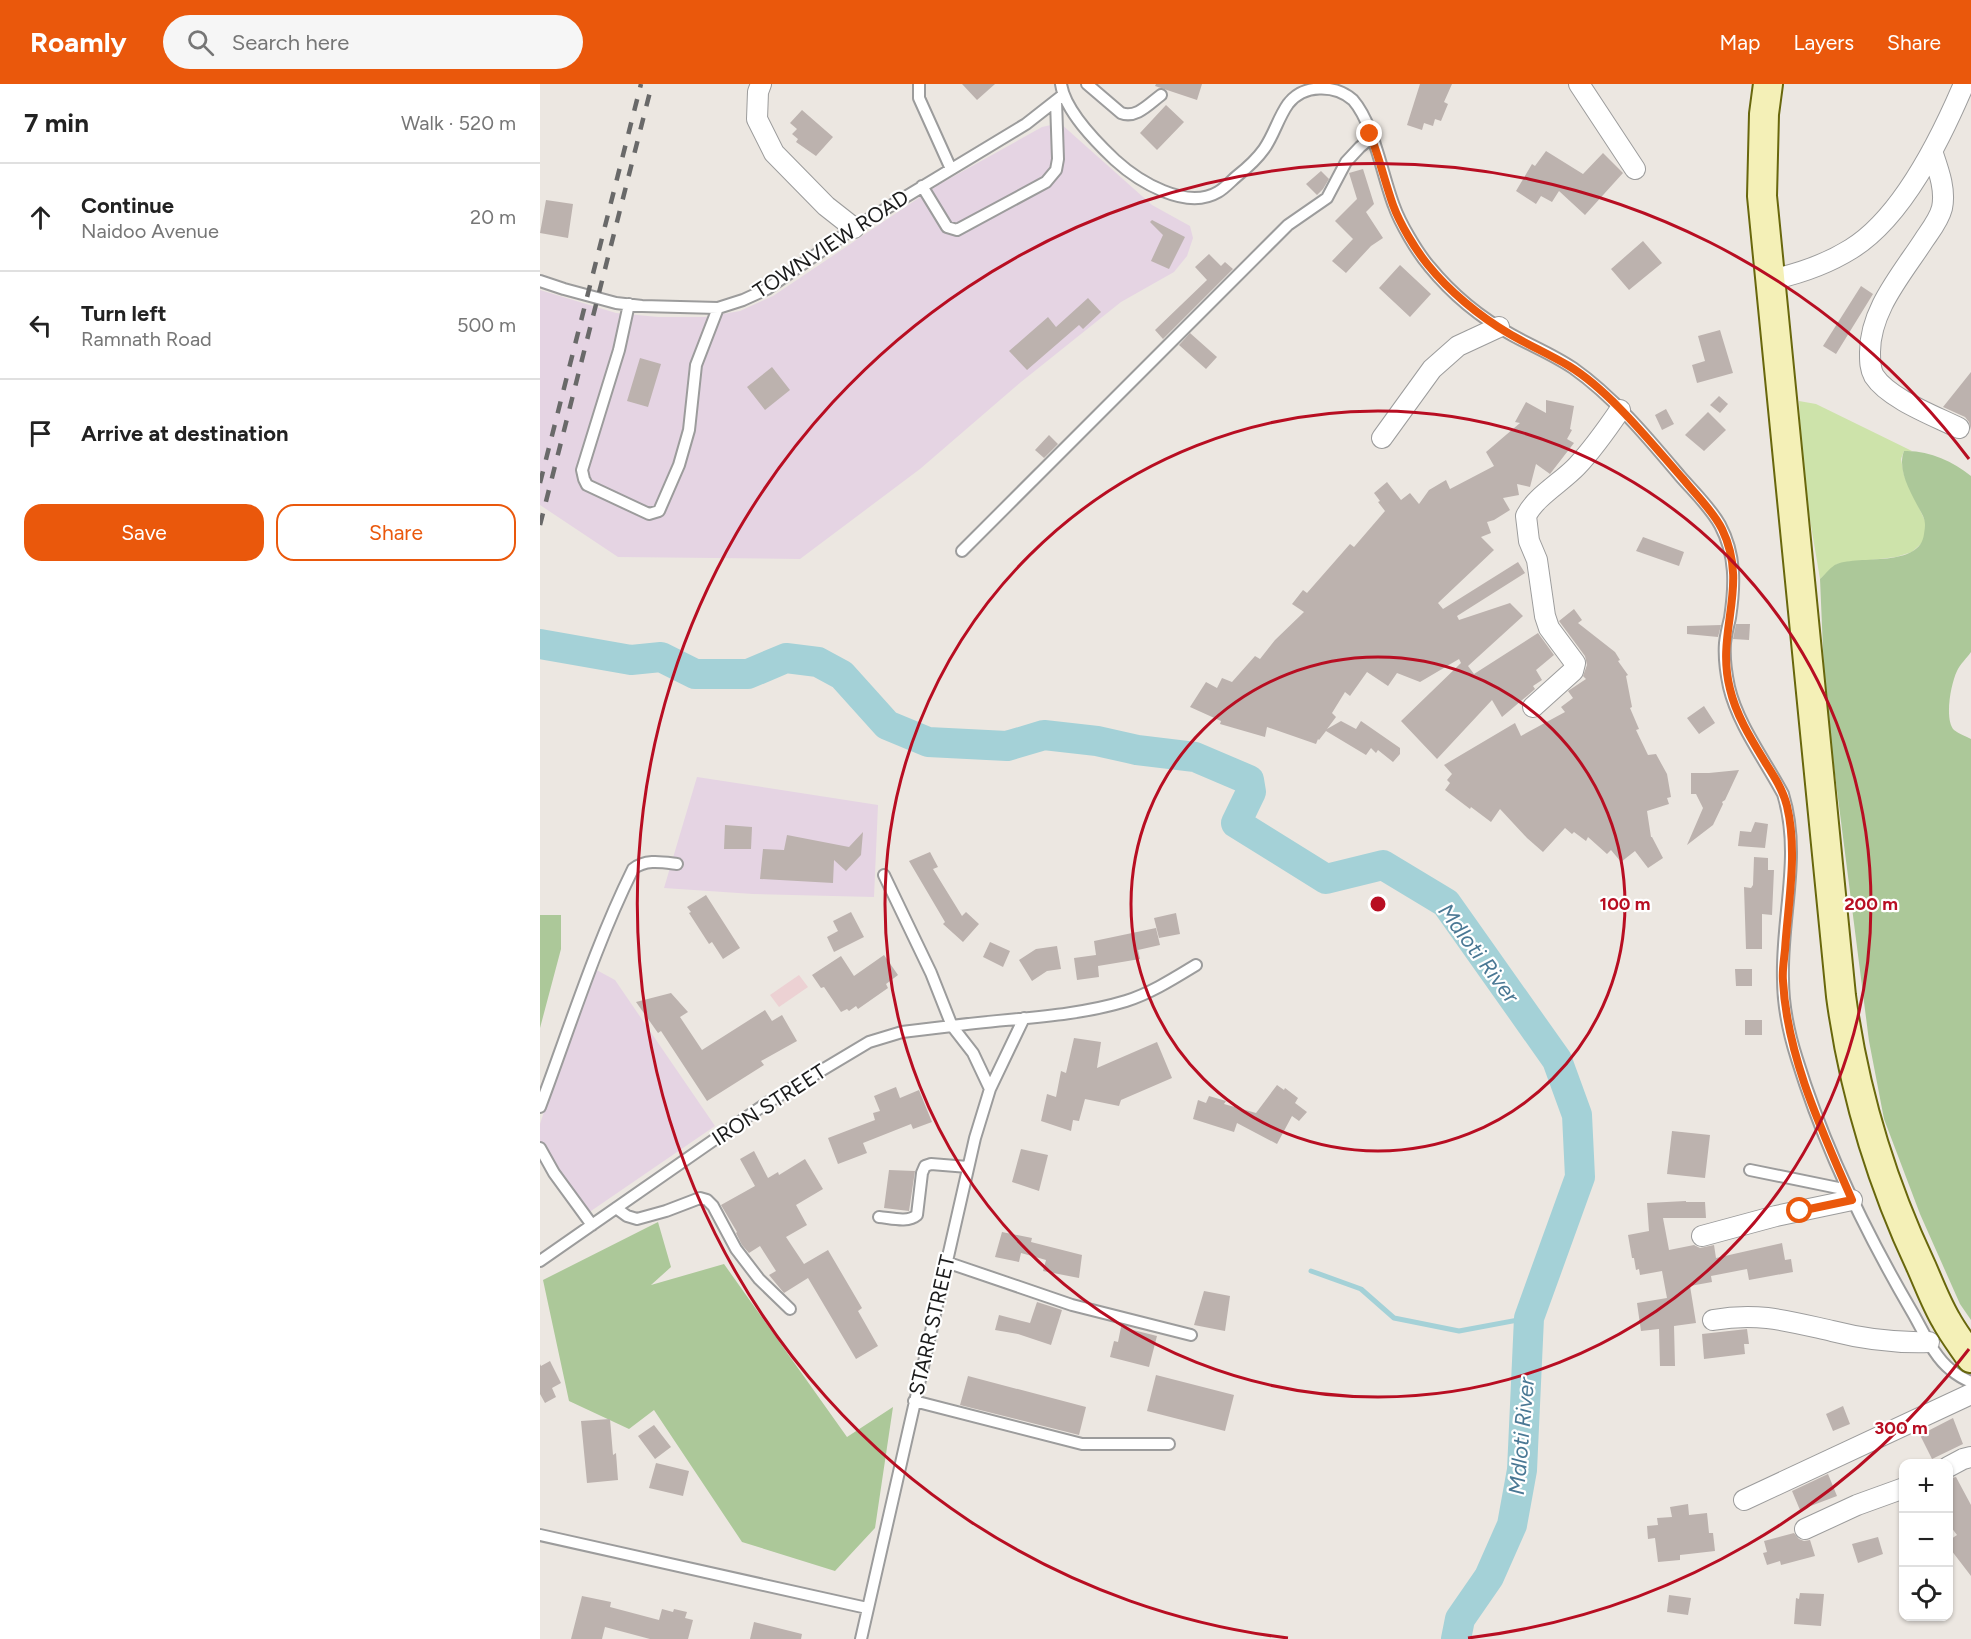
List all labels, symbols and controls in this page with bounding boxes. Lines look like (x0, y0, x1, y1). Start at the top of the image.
search box (163, 15, 583, 69)
text: Roamly (30, 25, 127, 59)
icon: search (184, 26, 217, 59)
text: Search here (232, 29, 349, 56)
text: Map (1720, 30, 1760, 55)
text: Layers (1793, 30, 1854, 55)
text: Share (1887, 30, 1941, 55)
text: 7 min (24, 107, 89, 139)
text: Walk · 520 m (401, 111, 516, 135)
route end (1356, 120, 1382, 146)
street label: TOWNVIEW ROAD (748, 184, 913, 303)
text: Continue (81, 192, 174, 219)
icon: ahead (24, 201, 57, 234)
text: 20 m (470, 205, 516, 229)
text: Naidoo Avenue (81, 219, 219, 243)
text: Turn left (81, 300, 167, 327)
icon: left (24, 309, 57, 342)
text: 500 m (457, 313, 516, 337)
text: Ramnath Road (81, 327, 212, 351)
icon: arrive (24, 417, 57, 450)
text: Arrive at destination (81, 420, 289, 447)
button: Save (24, 504, 264, 561)
button: Share (276, 504, 516, 561)
text: 100 m (1600, 893, 1650, 915)
text: 200 m (1844, 893, 1898, 915)
centre of rings (1368, 894, 1388, 914)
water label: Mdloti River (1432, 898, 1526, 1010)
street label: IRON STREET (707, 1058, 831, 1151)
route start (1786, 1197, 1812, 1223)
street label: STARR STREET (903, 1252, 960, 1397)
water label: Mdloti River (1503, 1375, 1540, 1496)
text: 300 m (1874, 1417, 1928, 1439)
map controls (1899, 1459, 1953, 1621)
button: + (1899, 1459, 1953, 1513)
button: − (1899, 1513, 1953, 1567)
button: locate (1899, 1567, 1953, 1621)

